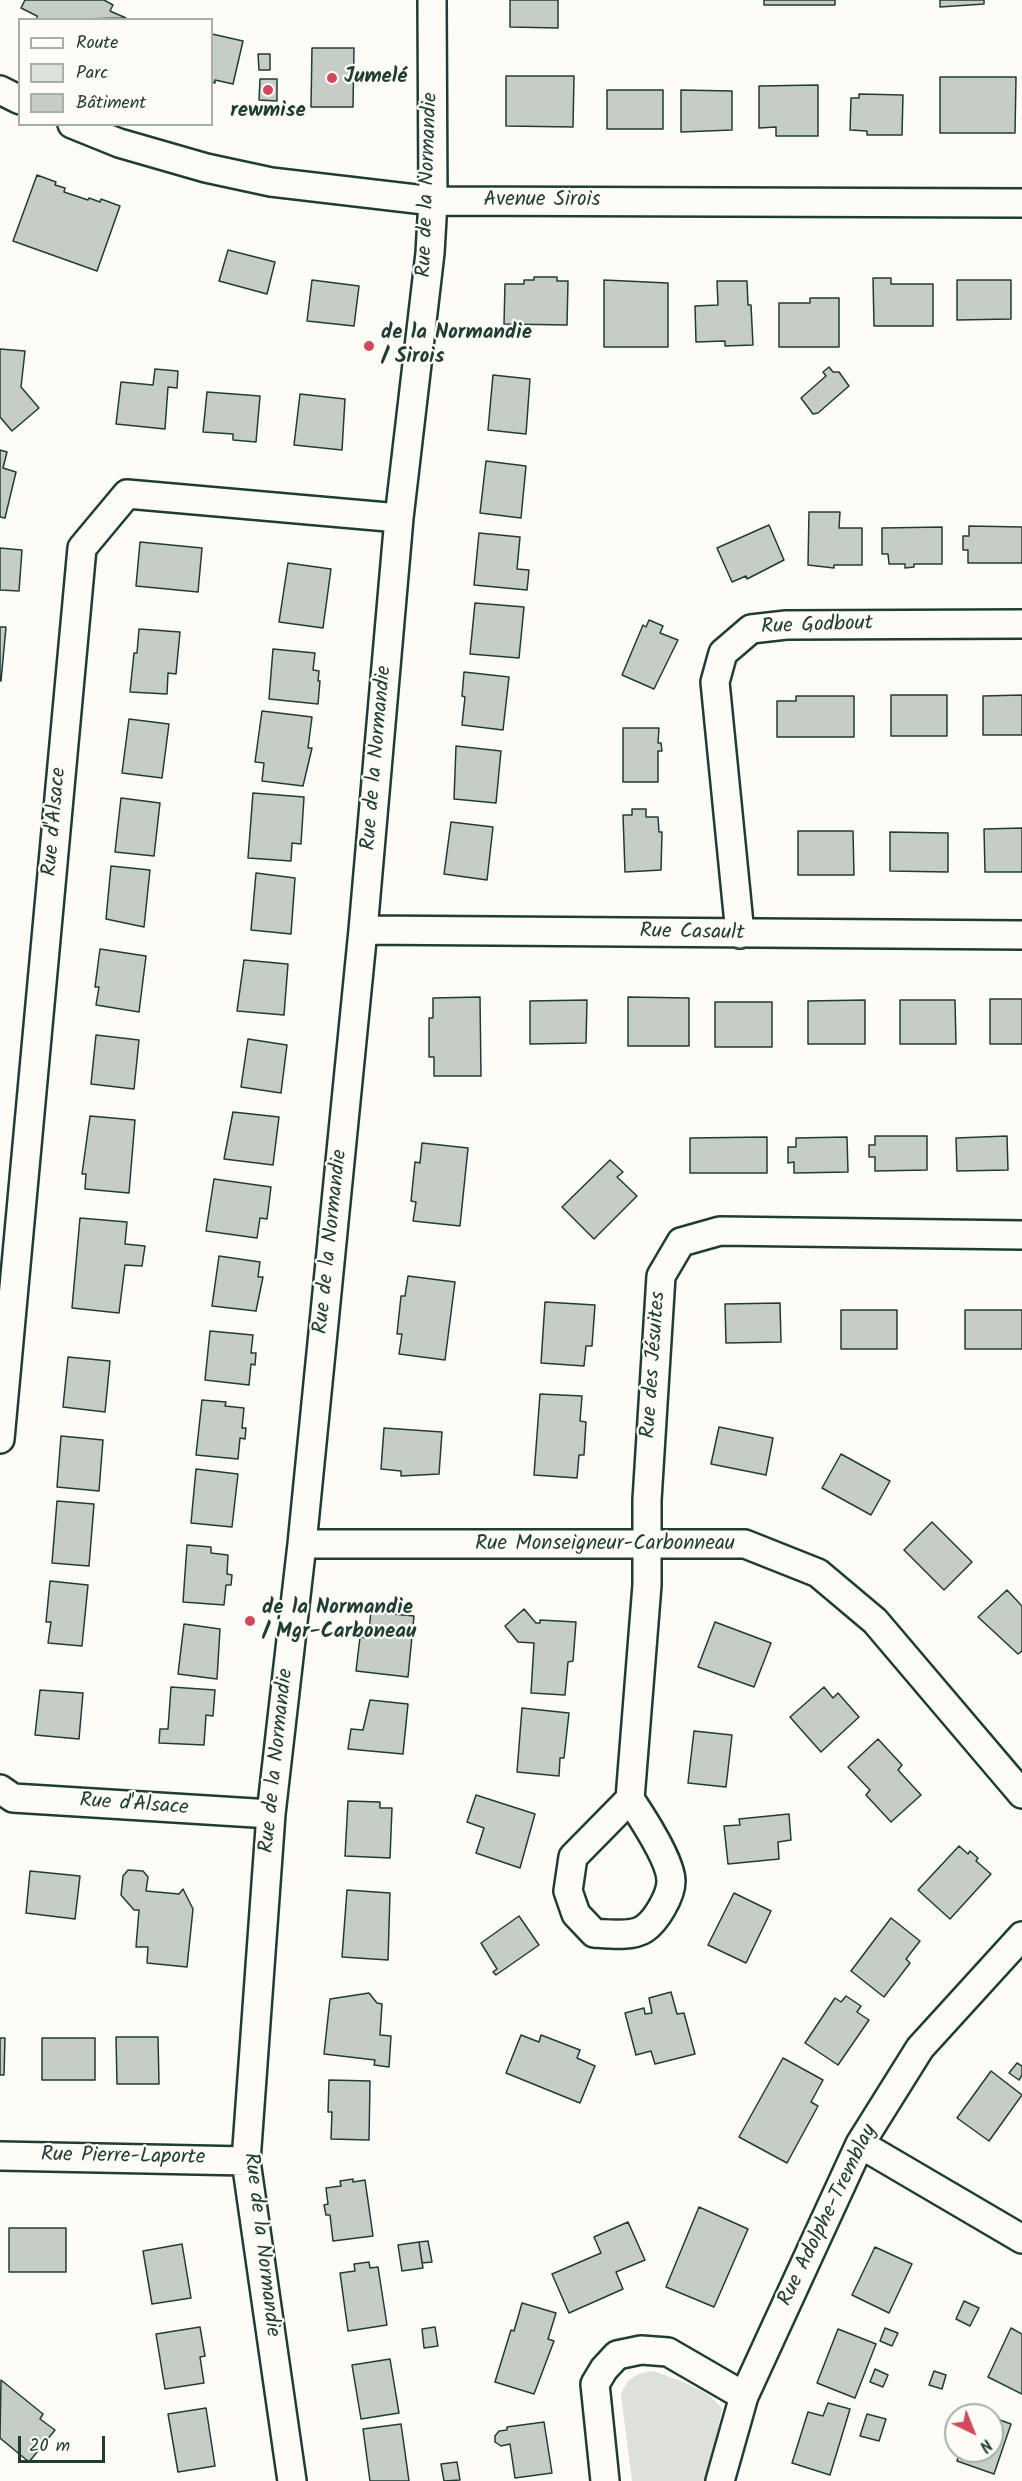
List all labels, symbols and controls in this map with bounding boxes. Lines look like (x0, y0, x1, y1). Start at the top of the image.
legend (18, 18, 213, 126)
text: Route (76, 29, 118, 58)
text: Parc (76, 59, 108, 88)
place label: Jumelé (344, 65, 407, 91)
marker: Jumelé (325, 71, 339, 85)
marker: rewmise (261, 83, 275, 97)
text: Bâtiment (76, 89, 146, 118)
street label: Rue de la Normandie (413, 92, 445, 278)
place label: rewmise (230, 99, 306, 125)
street label: Avenue Sirois (484, 188, 600, 214)
place label: de la Normandie / Sirois (381, 321, 532, 371)
marker: de la Normandie / Sirois (362, 339, 376, 353)
street label: Rue Godbout (761, 612, 873, 642)
street label: Rue de la Normandie (357, 665, 399, 851)
street label: Rue d'Alsace (39, 766, 73, 878)
street label: Rue Casault (639, 920, 745, 948)
street label: Rue de la Normandie (310, 1149, 354, 1335)
street label: Rue des Jésuites (637, 1291, 673, 1439)
street label: Rue Monseigneur-Carbonneau (475, 1532, 735, 1558)
place label: de la Normandie / Mgr-Carboneau (262, 1596, 416, 1646)
marker: de la Normandie / Mgr-Carboneau (243, 1614, 257, 1628)
street label: Rue de la Normandie (256, 1668, 300, 1854)
street label: Rue d'Alsace (79, 1790, 189, 1822)
street label: Rue Adolphe-Tremblay (774, 2121, 884, 2311)
street label: Rue Pierre-Laporte (41, 2144, 205, 2172)
street label: Rue de la Normandie (236, 2151, 284, 2339)
north arrow (944, 2403, 1004, 2463)
scale bar (21, 2424, 108, 2462)
text: 20 m (29, 2432, 70, 2461)
text: N (973, 2432, 997, 2458)

